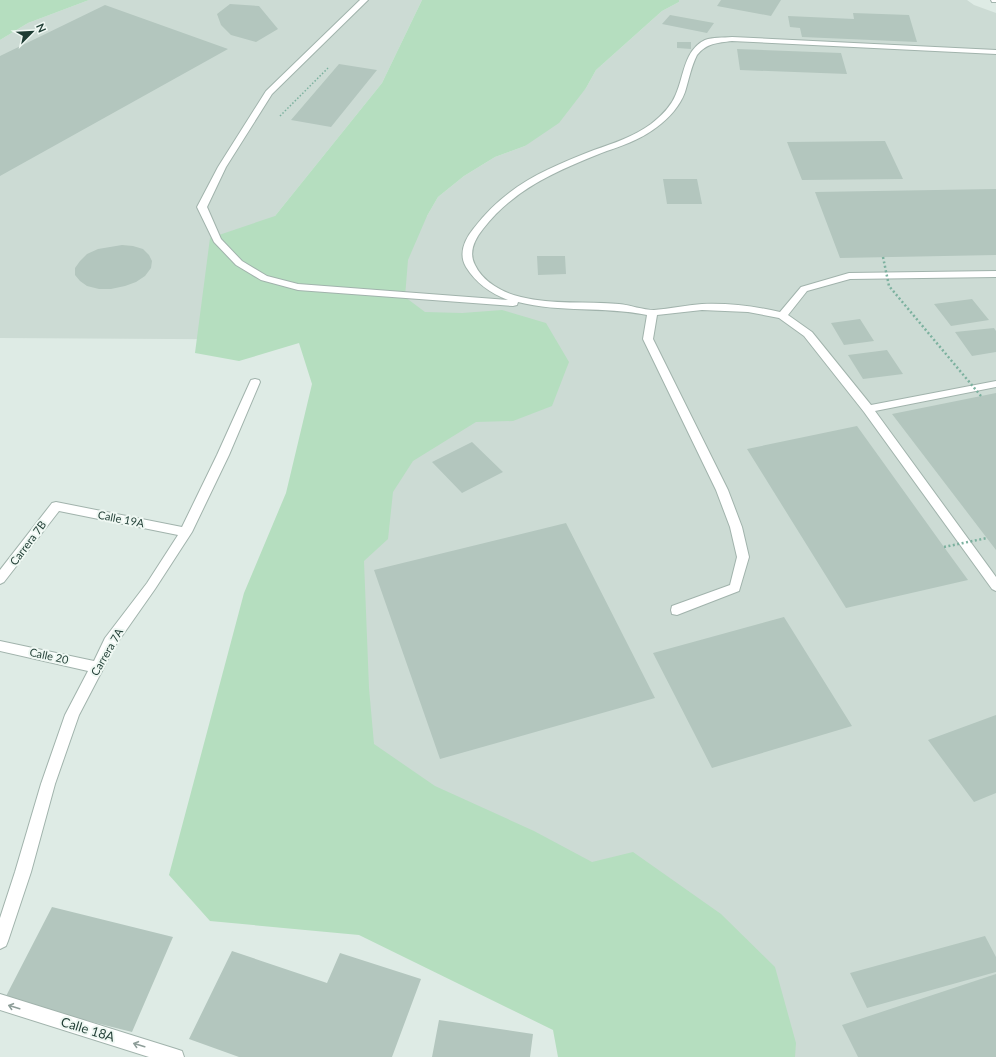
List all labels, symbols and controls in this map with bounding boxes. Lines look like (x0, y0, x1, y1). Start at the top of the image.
north arrow (12, 12, 52, 52)
text: N (34, 21, 49, 34)
street label: Calle 19A (97, 508, 146, 529)
street label: Carrera 7B (7, 518, 48, 567)
street label: Carrera 7A (88, 625, 126, 678)
street label: Calle 20 (28, 645, 70, 666)
one-way arrow (8, 1003, 21, 1010)
street label: Calle 18A (59, 1013, 117, 1045)
one-way arrow (132, 1041, 145, 1048)

